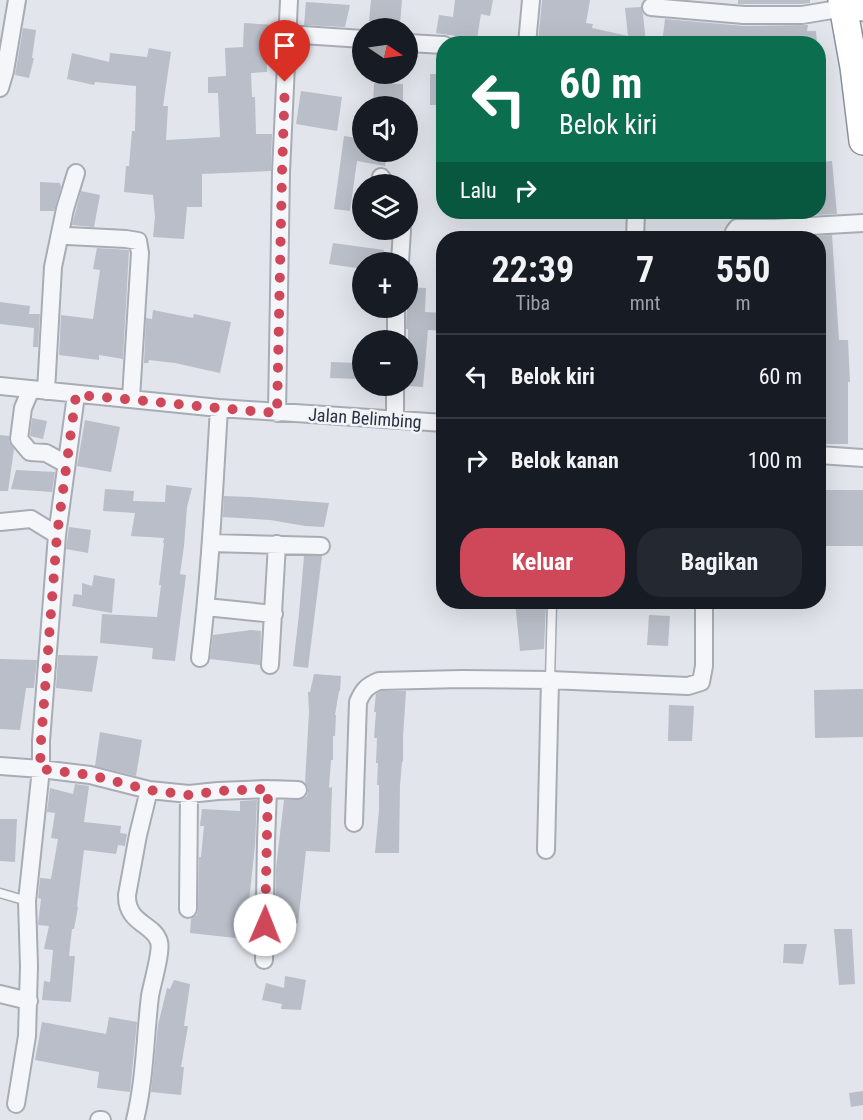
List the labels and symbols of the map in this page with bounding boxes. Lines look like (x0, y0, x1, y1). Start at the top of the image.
north arrow (352, 18, 418, 84)
pin (259, 20, 310, 82)
street label: Jalan Belimbing (308, 404, 422, 432)
position arrow (233, 893, 297, 957)

